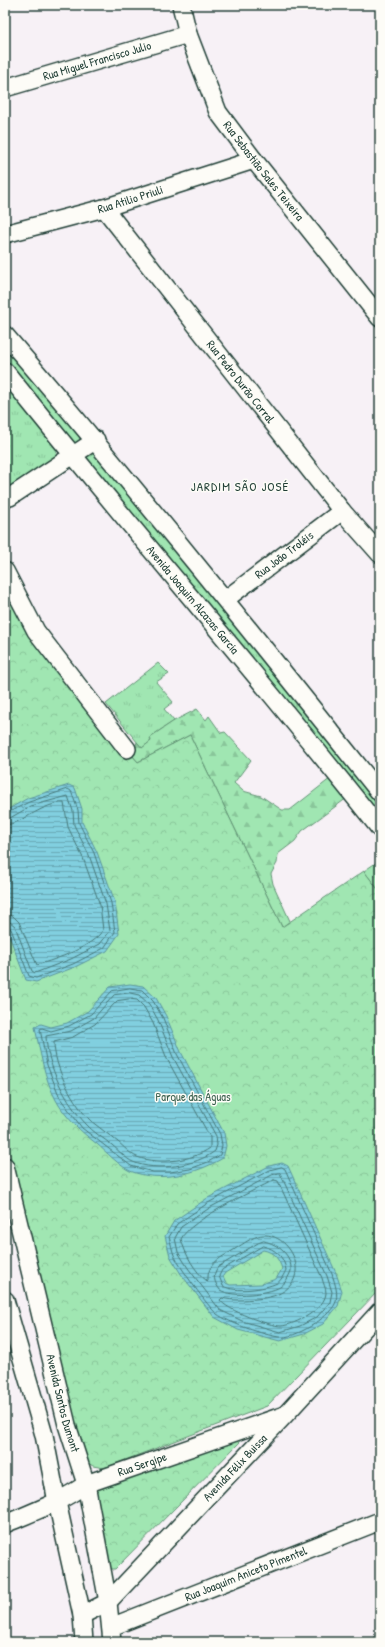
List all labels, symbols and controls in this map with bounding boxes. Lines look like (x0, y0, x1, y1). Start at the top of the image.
street label: Rua Miguel Francisco Julio (41, 36, 153, 84)
street label: Rua Sebastião Sales Teixeira (220, 117, 308, 224)
street label: Rua Atilio Priuli (96, 181, 165, 217)
street label: Rua Pedro Durão Corral (203, 336, 279, 427)
district label: JARDIM SÃO JOSÉ (191, 477, 289, 495)
street label: Rua João Troléis (251, 526, 317, 582)
street label: Avenida Joaquim Alcazas Garcia (143, 542, 244, 658)
park label: Parque das Águas (155, 1088, 231, 1105)
street label: Avenida Santos Dumont (42, 1352, 84, 1455)
street label: Avenida Félix Buissa (199, 1430, 271, 1505)
street label: Rua Sergipe (115, 1448, 169, 1480)
street label: Rua Joaquim Aniceto Pimentel (182, 1541, 310, 1605)

